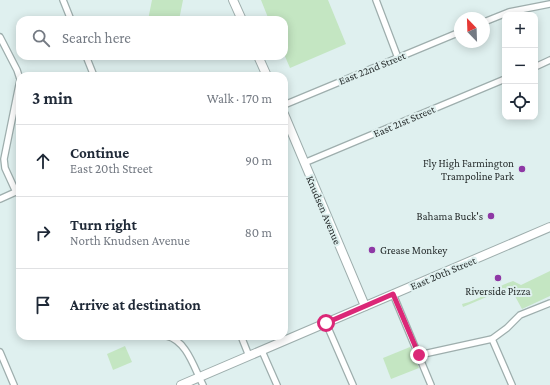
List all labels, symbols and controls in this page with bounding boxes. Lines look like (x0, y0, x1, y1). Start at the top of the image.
north arrow (454, 12, 490, 48)
map controls (502, 12, 538, 120)
button: + (502, 12, 538, 48)
search box (16, 16, 288, 60)
icon: search (30, 27, 52, 49)
text: Search here (62, 30, 131, 46)
button: − (502, 48, 538, 84)
street label: East 22nd Street (337, 49, 408, 87)
button: locate (502, 84, 538, 120)
text: 3 min (32, 89, 73, 108)
text: Walk · 170 m (207, 91, 272, 106)
street label: East 21st Street (371, 102, 437, 139)
text: Continue (70, 145, 129, 161)
icon: ahead (32, 150, 54, 172)
text: 90 m (245, 153, 272, 168)
place label: Fly High Farmington Trampoline Park (423, 157, 515, 183)
text: East 20th Street (70, 161, 153, 176)
marker: Fly High Farmington Trampoline Park (517, 164, 527, 174)
street label: Knudsen Avenue (304, 174, 344, 246)
place label: Bahama Buck's (416, 210, 483, 222)
marker: Bahama Buck's (486, 211, 496, 221)
text: Turn right (70, 217, 137, 233)
icon: right (32, 222, 54, 244)
text: 80 m (245, 225, 272, 240)
text: North Knudsen Avenue (70, 233, 190, 248)
place label: Grease Monkey (380, 244, 448, 257)
marker: Grease Monkey (367, 245, 377, 255)
street label: East 20th Street (408, 254, 478, 292)
marker: Riverside Pizza (493, 273, 503, 283)
place label: Riverside Pizza (465, 285, 531, 297)
icon: arrive (32, 294, 54, 316)
text: Arrive at destination (70, 297, 201, 313)
route start (317, 314, 335, 332)
route end (410, 346, 428, 364)

